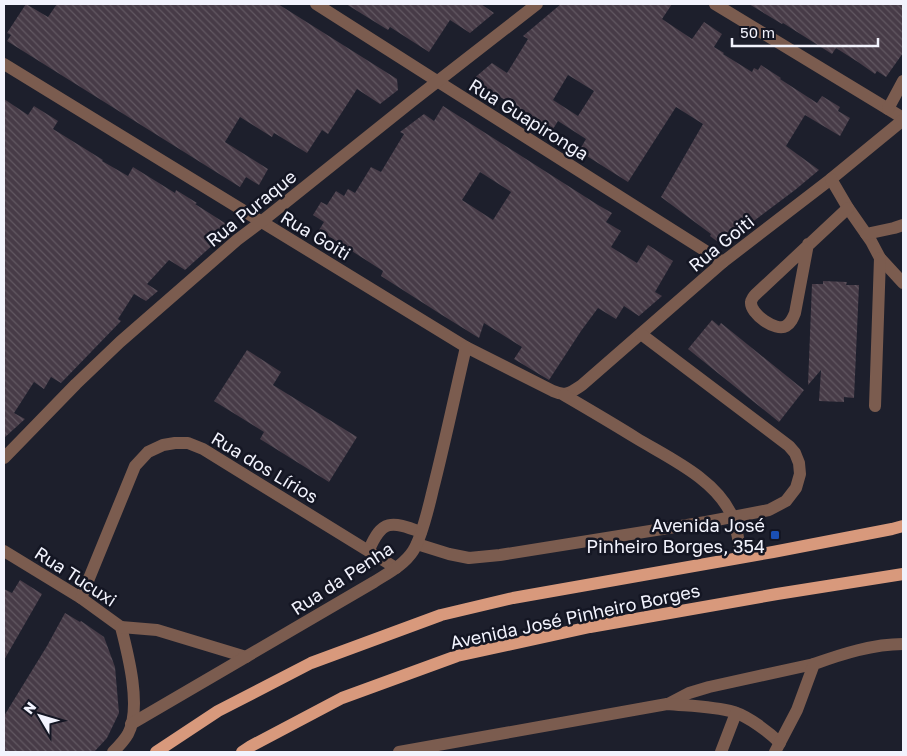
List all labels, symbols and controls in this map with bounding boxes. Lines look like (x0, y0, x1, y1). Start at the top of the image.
scale bar (732, 15, 878, 47)
text: 50 m (740, 23, 775, 41)
street label: Rua Guapironga (465, 73, 593, 165)
street label: Rua Puraque (202, 165, 300, 251)
street label: Rua Goiti (277, 206, 355, 264)
street label: Rua Goiti (684, 210, 758, 276)
street label: Rua dos Lírios (208, 427, 322, 507)
place label: Avenida José Pinheiro Borges, 354 (586, 514, 765, 557)
marker: Avenida José Pinheiro Borges, 354 (769, 529, 781, 541)
street label: Rua da Penha (287, 537, 397, 619)
street label: Rua Tucuxi (31, 541, 121, 611)
street label: Avenida José Pinheiro Borges (448, 579, 702, 653)
north arrow (15, 691, 65, 741)
text: N (19, 698, 39, 717)

